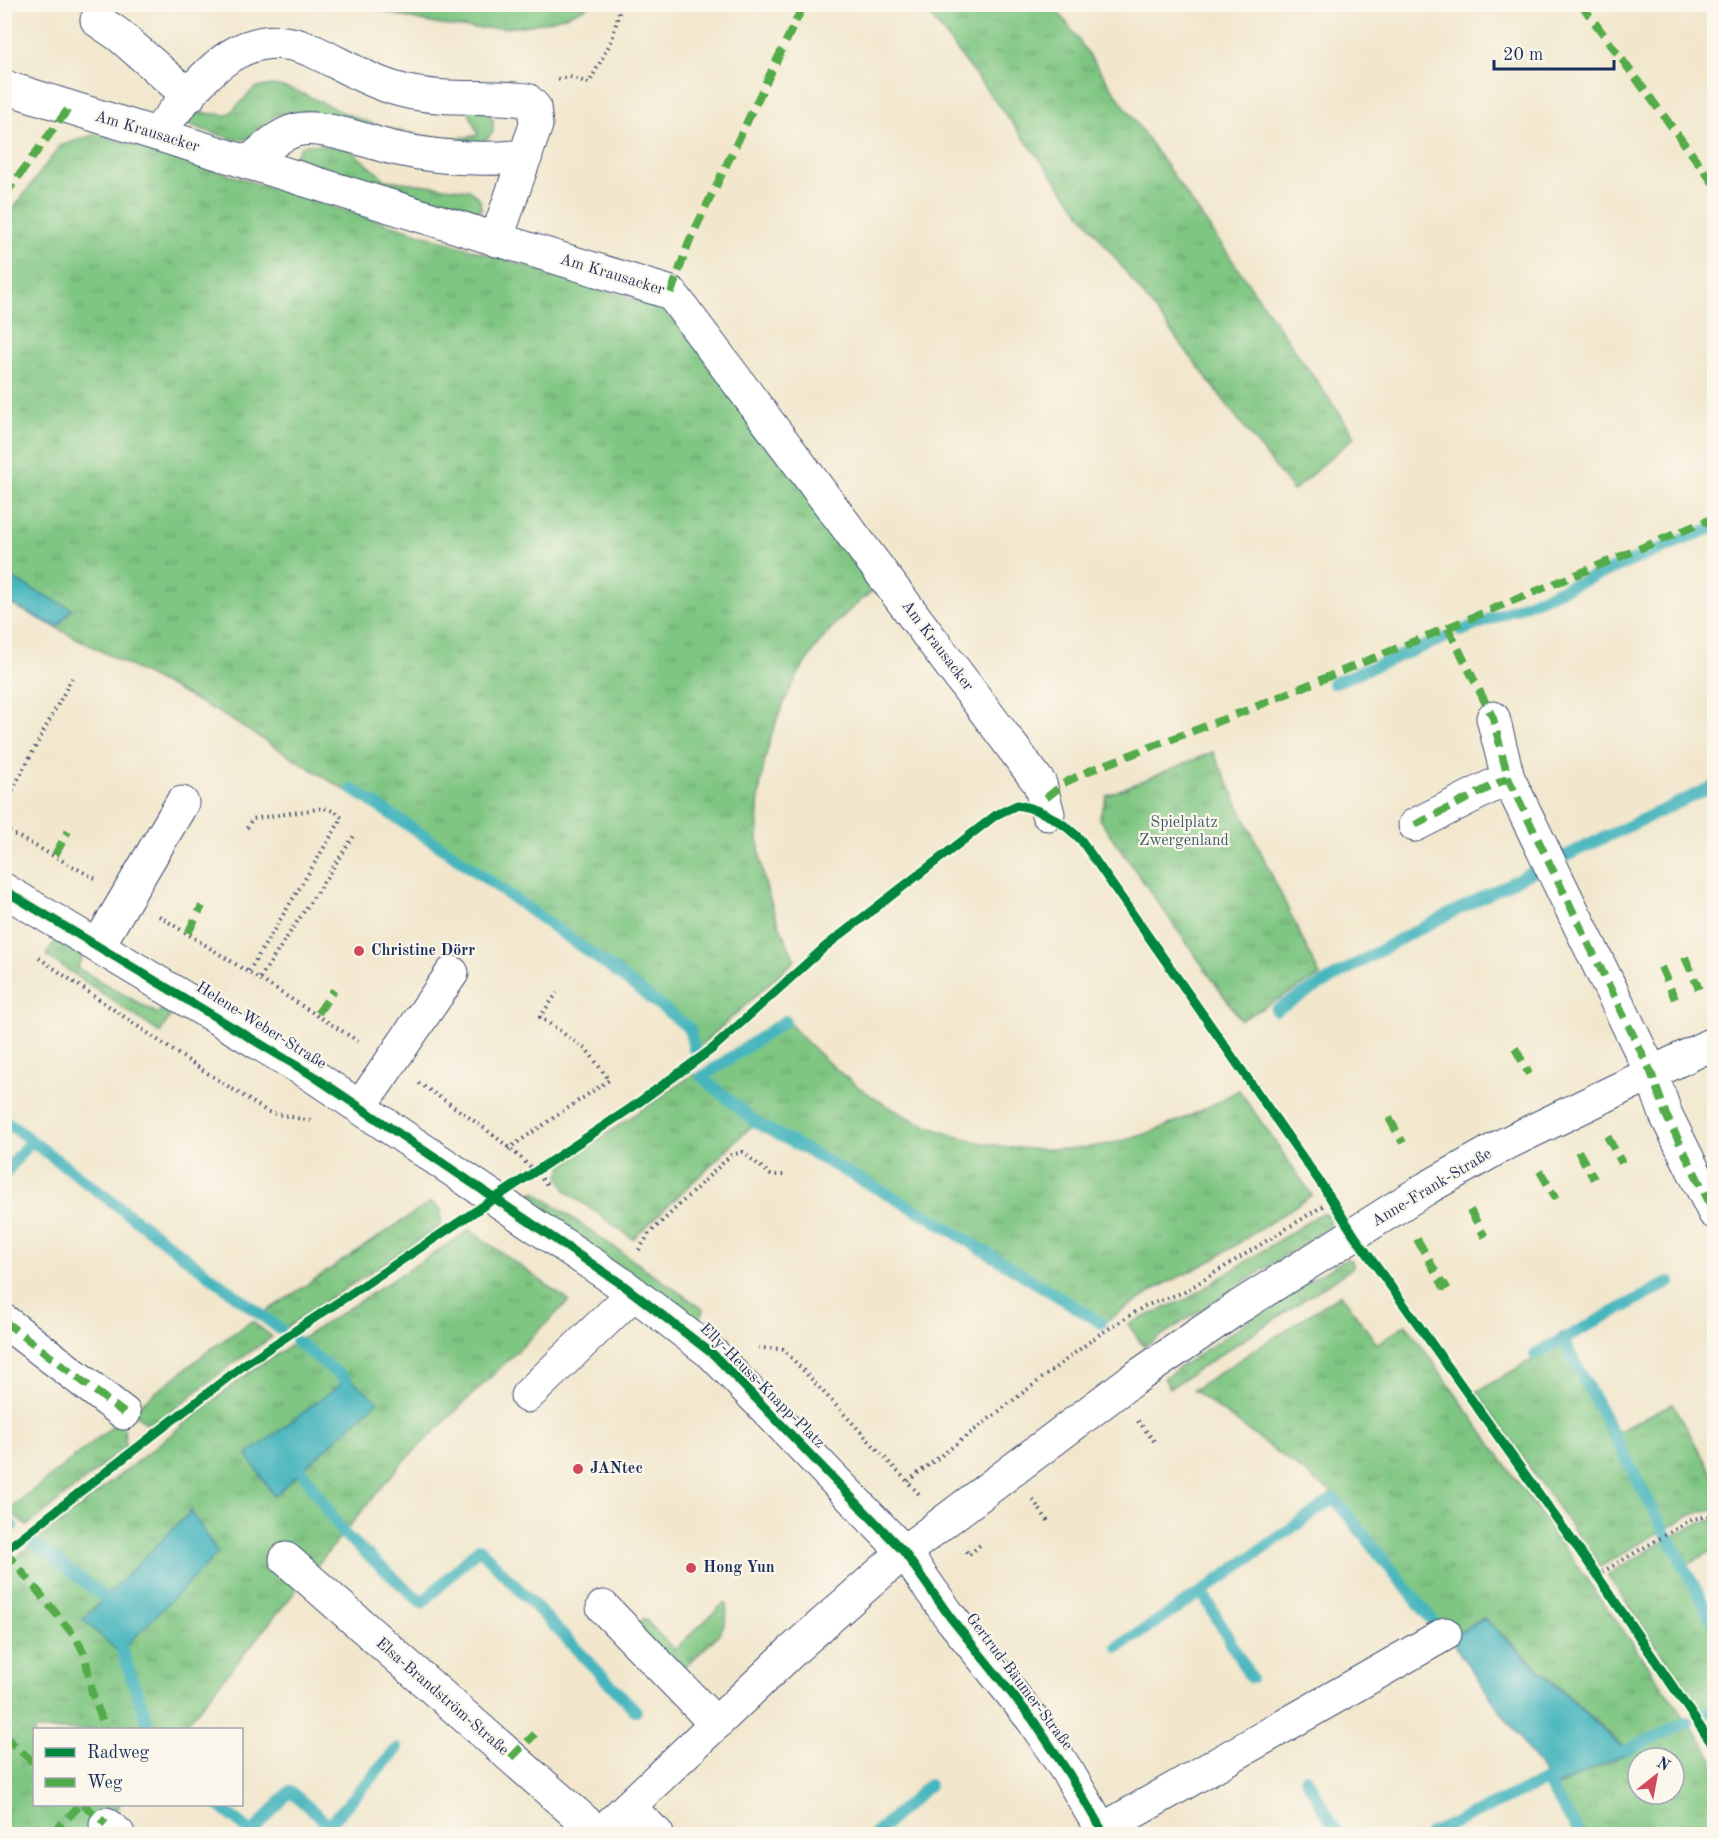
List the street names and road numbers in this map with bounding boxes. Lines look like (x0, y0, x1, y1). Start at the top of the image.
street label: Am Krausacker (93, 108, 202, 156)
street label: Am Krausacker (558, 251, 667, 299)
street label: Am Krausacker (898, 598, 976, 695)
street label: Helene-Weber-Straße (193, 979, 329, 1073)
street label: Anne-Frank-Straße (1369, 1146, 1495, 1230)
street label: Elly-Heuss-Knapp-Platz (696, 1320, 828, 1452)
street label: Gertrud-Bäumer-Straße (963, 1611, 1075, 1753)
street label: Elsa-Brandström-Straße (373, 1635, 511, 1759)

